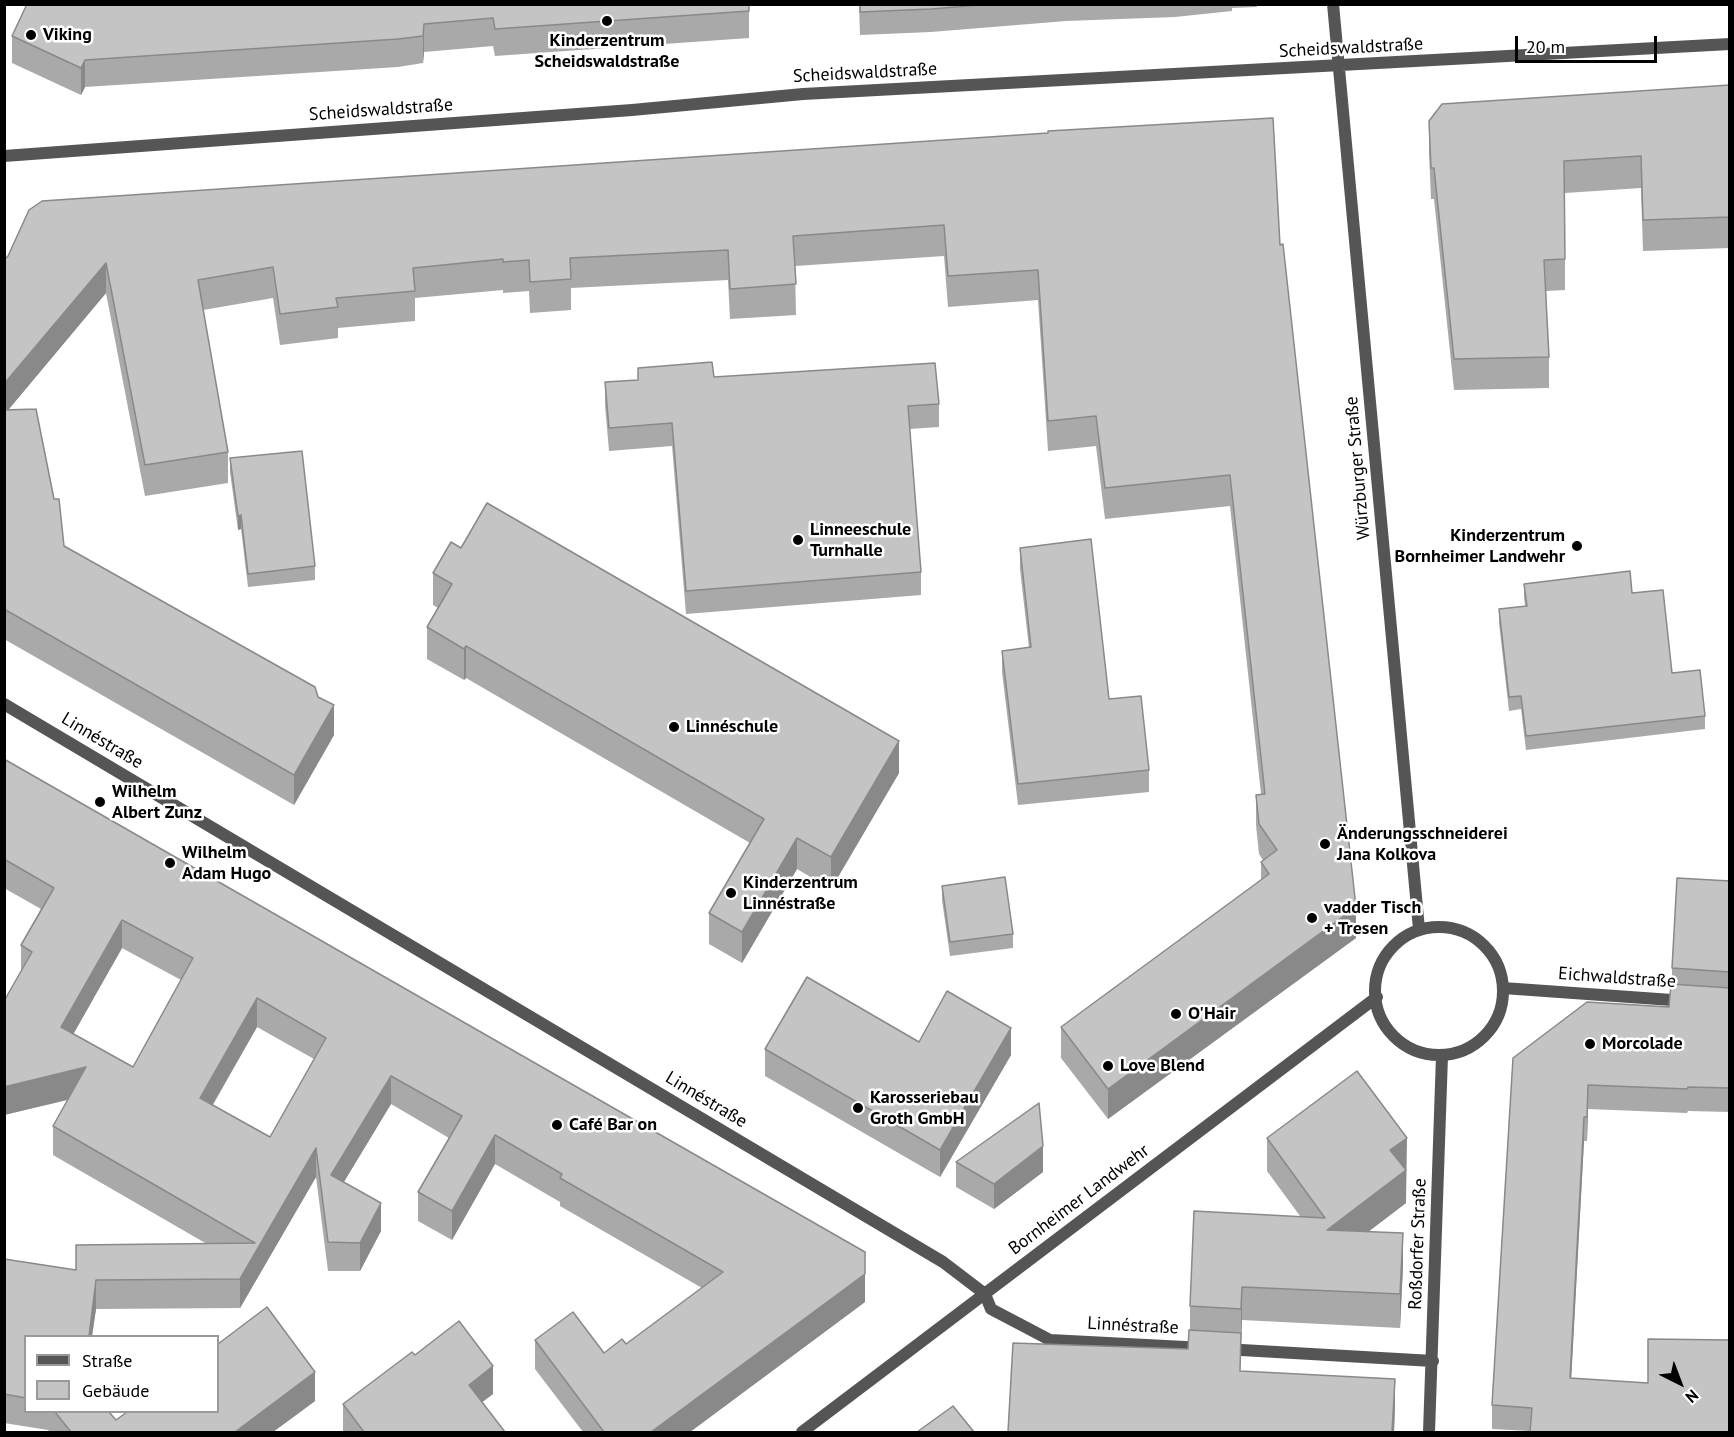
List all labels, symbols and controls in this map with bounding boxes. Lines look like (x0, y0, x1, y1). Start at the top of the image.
marker: Kinderzentrum Scheidswaldstraße (600, 14, 614, 28)
place label: Viking (43, 24, 92, 46)
scale bar (1518, 24, 1660, 62)
marker: Viking (24, 28, 38, 42)
place label: Kinderzentrum Scheidswaldstraße (535, 30, 679, 72)
street label: Scheidswaldstraße (1278, 33, 1424, 63)
text: 20 m (1526, 35, 1565, 58)
street label: Scheidswaldstraße (792, 58, 938, 88)
street label: Scheidswaldstraße (308, 94, 454, 126)
street label: Würzburger Straße (1341, 395, 1375, 541)
place label: Linneeschule Turnhalle (810, 519, 911, 562)
place label: Kinderzentrum Bornheimer Landwehr (1394, 525, 1565, 568)
marker: Linneeschule Turnhalle (791, 533, 805, 547)
marker: Kinderzentrum Bornheimer Landwehr (1570, 539, 1584, 553)
street label: Linnéstraße (57, 708, 147, 774)
place label: Linnéschule (686, 716, 778, 738)
marker: Linnéschule (667, 720, 681, 734)
place label: Wilhelm Albert Zunz (112, 781, 202, 824)
marker: Wilhelm Albert Zunz (93, 795, 107, 809)
place label: Änderungsschneiderei Jana Kolkova (1337, 823, 1508, 866)
marker: Änderungsschneiderei Jana Kolkova (1318, 837, 1332, 851)
place label: Wilhelm Adam Hugo (182, 842, 271, 884)
marker: Wilhelm Adam Hugo (163, 856, 177, 870)
place label: Kinderzentrum Linnéstraße (743, 872, 858, 914)
marker: Kinderzentrum Linnéstraße (724, 886, 738, 900)
place label: vadder Tisch + Tresen (1324, 897, 1421, 940)
marker: vadder Tisch + Tresen (1305, 911, 1319, 925)
street label: Eichwaldstraße (1557, 963, 1677, 993)
place label: O'Hair (1188, 1003, 1236, 1025)
marker: O'Hair (1169, 1007, 1183, 1021)
place label: Morcolade (1602, 1033, 1683, 1055)
marker: Morcolade (1583, 1037, 1597, 1051)
place label: Love Blend (1120, 1055, 1205, 1077)
marker: Love Blend (1101, 1059, 1115, 1073)
street label: Linnéstraße (661, 1067, 751, 1133)
place label: Karosseriebau Groth GmbH (870, 1087, 979, 1130)
marker: Karosseriebau Groth GmbH (851, 1101, 865, 1115)
place label: Café Bar on (569, 1114, 657, 1136)
marker: Café Bar on (550, 1118, 564, 1132)
street label: Bornheimer Landwehr (1005, 1140, 1153, 1260)
street label: Roßdorfer Straße (1405, 1178, 1431, 1310)
street label: Linnéstraße (1087, 1313, 1179, 1339)
legend (24, 1335, 219, 1413)
text: Straße (82, 1349, 133, 1372)
north arrow (1650, 1353, 1710, 1413)
text: Gebäude (82, 1379, 149, 1402)
text: N (1681, 1385, 1703, 1407)

